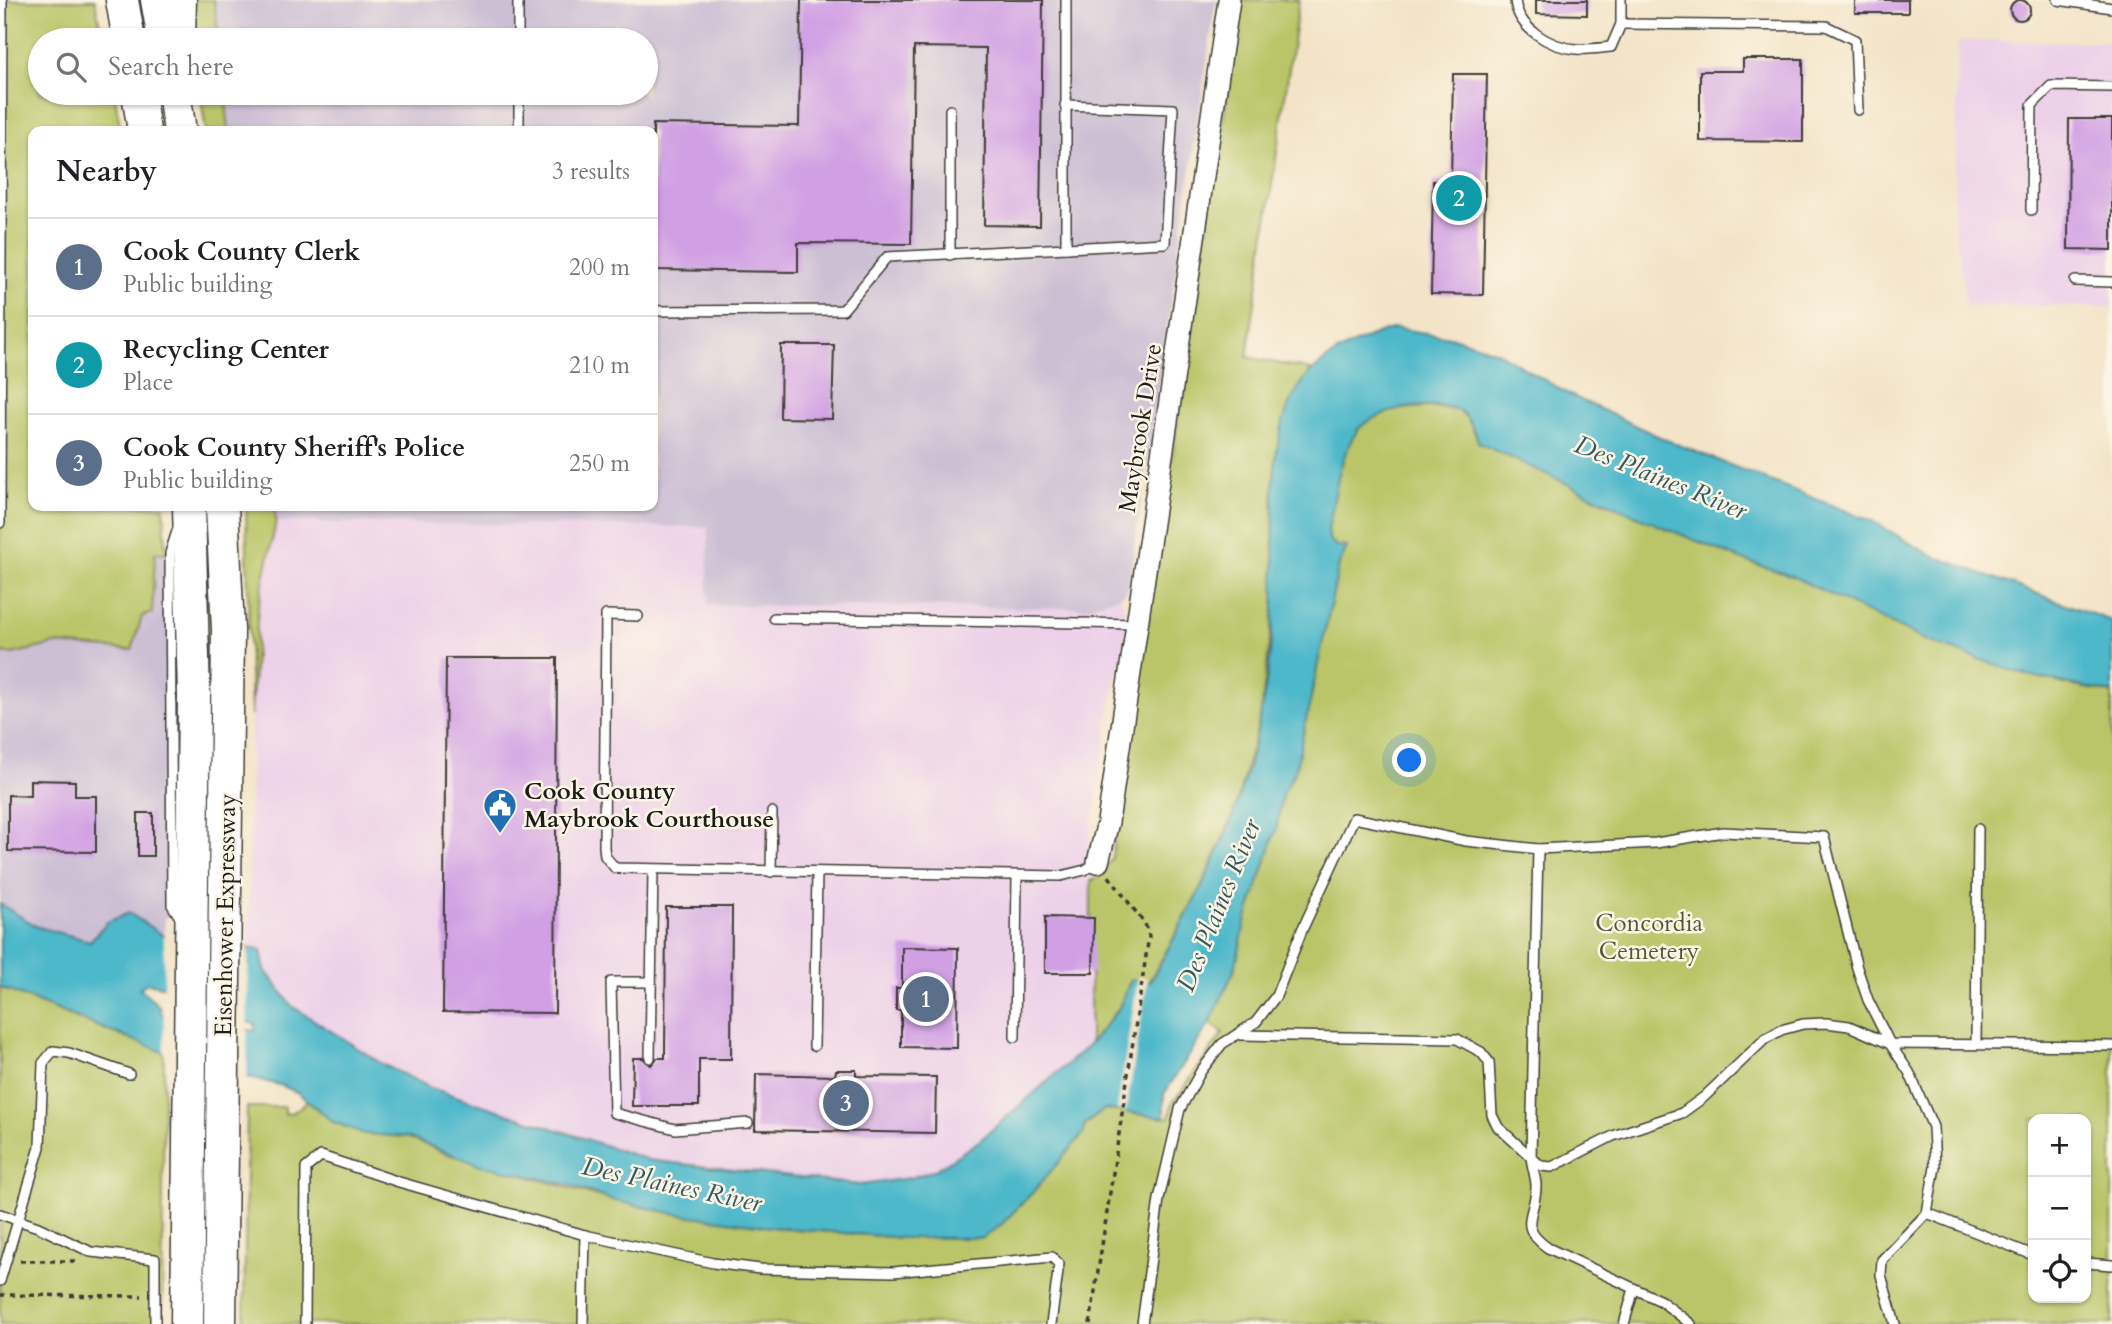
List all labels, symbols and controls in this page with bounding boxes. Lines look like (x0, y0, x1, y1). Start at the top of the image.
search box (28, 28, 658, 105)
icon: search (52, 48, 90, 86)
text: Search here (108, 49, 234, 84)
text: Nearby (56, 151, 157, 192)
text: 3 results (552, 156, 630, 187)
pin: 2 (1436, 172, 1482, 224)
text: Cook County Clerk (123, 234, 360, 269)
text: 1 (73, 252, 85, 283)
text: 200 m (569, 252, 630, 283)
text: Public building (123, 269, 273, 300)
text: Recycling Center (123, 332, 329, 367)
street label: Maybrook Drive (1111, 341, 1170, 515)
text: 2 (73, 350, 85, 381)
text: 210 m (569, 350, 630, 381)
text: Place (123, 367, 173, 398)
water label: Des Plaines River (1569, 427, 1754, 529)
text: Cook County Sheriff's Police (123, 430, 465, 465)
text: 3 (73, 448, 85, 479)
text: 250 m (569, 448, 630, 479)
text: Public building (123, 465, 273, 496)
your location (1392, 743, 1426, 777)
place label: Cook County Maybrook Courthouse (524, 775, 774, 836)
public building icon: Cook County Maybrook Courthouse (481, 786, 519, 835)
street label: Eisenhower Expressway (207, 793, 244, 1037)
water label: Des Plaines River (1168, 812, 1270, 997)
park label: Concordia Cemetery (1595, 907, 1703, 968)
pin: 1 (903, 973, 949, 1025)
pin: 3 (823, 1077, 869, 1129)
map controls (2028, 1114, 2091, 1303)
button: + (2028, 1114, 2091, 1177)
water label: Des Plaines River (579, 1148, 766, 1221)
button: − (2028, 1177, 2091, 1240)
button: locate (2028, 1240, 2091, 1303)

